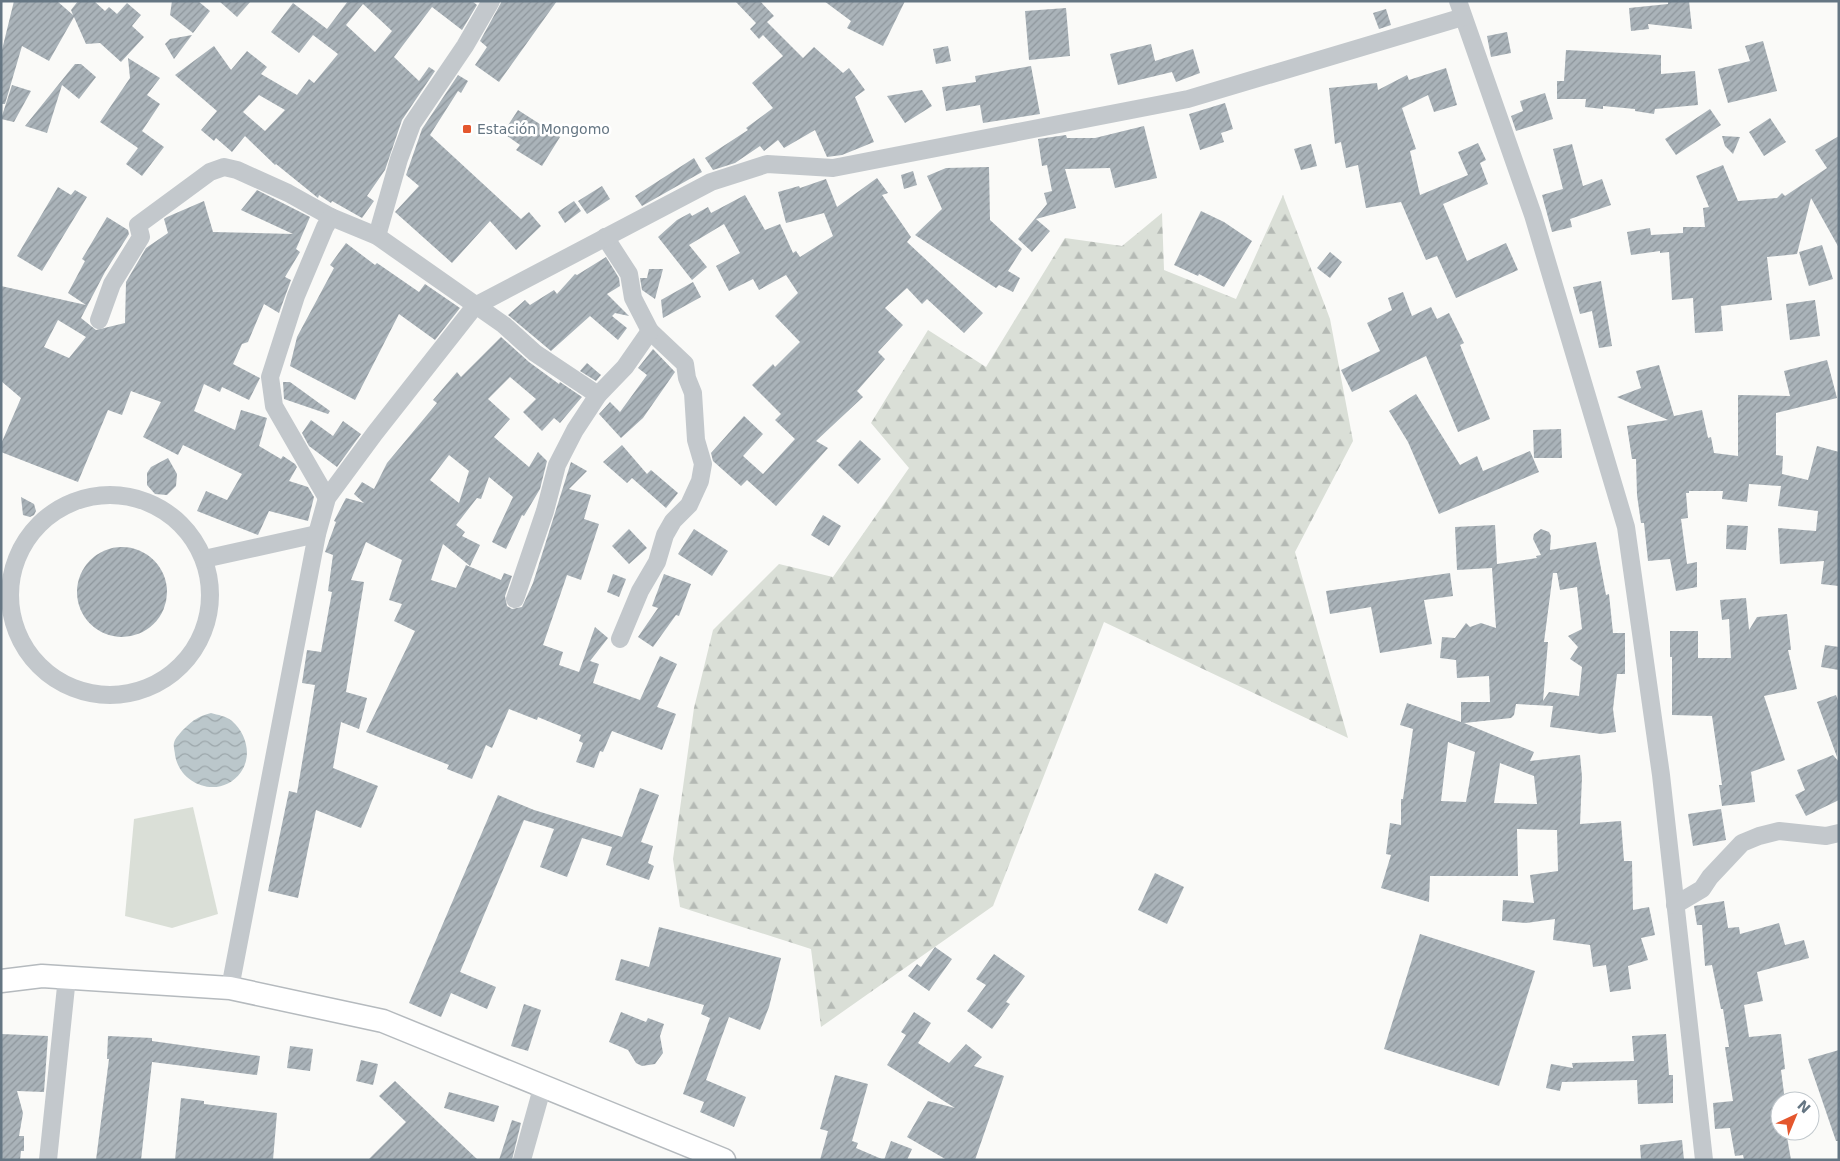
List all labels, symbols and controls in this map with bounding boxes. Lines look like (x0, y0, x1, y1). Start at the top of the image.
place label: Estación Mongomo (477, 121, 610, 137)
marker: Estación Mongomo (461, 123, 473, 135)
north arrow (1770, 1091, 1820, 1141)
text: N (1794, 1097, 1814, 1116)

